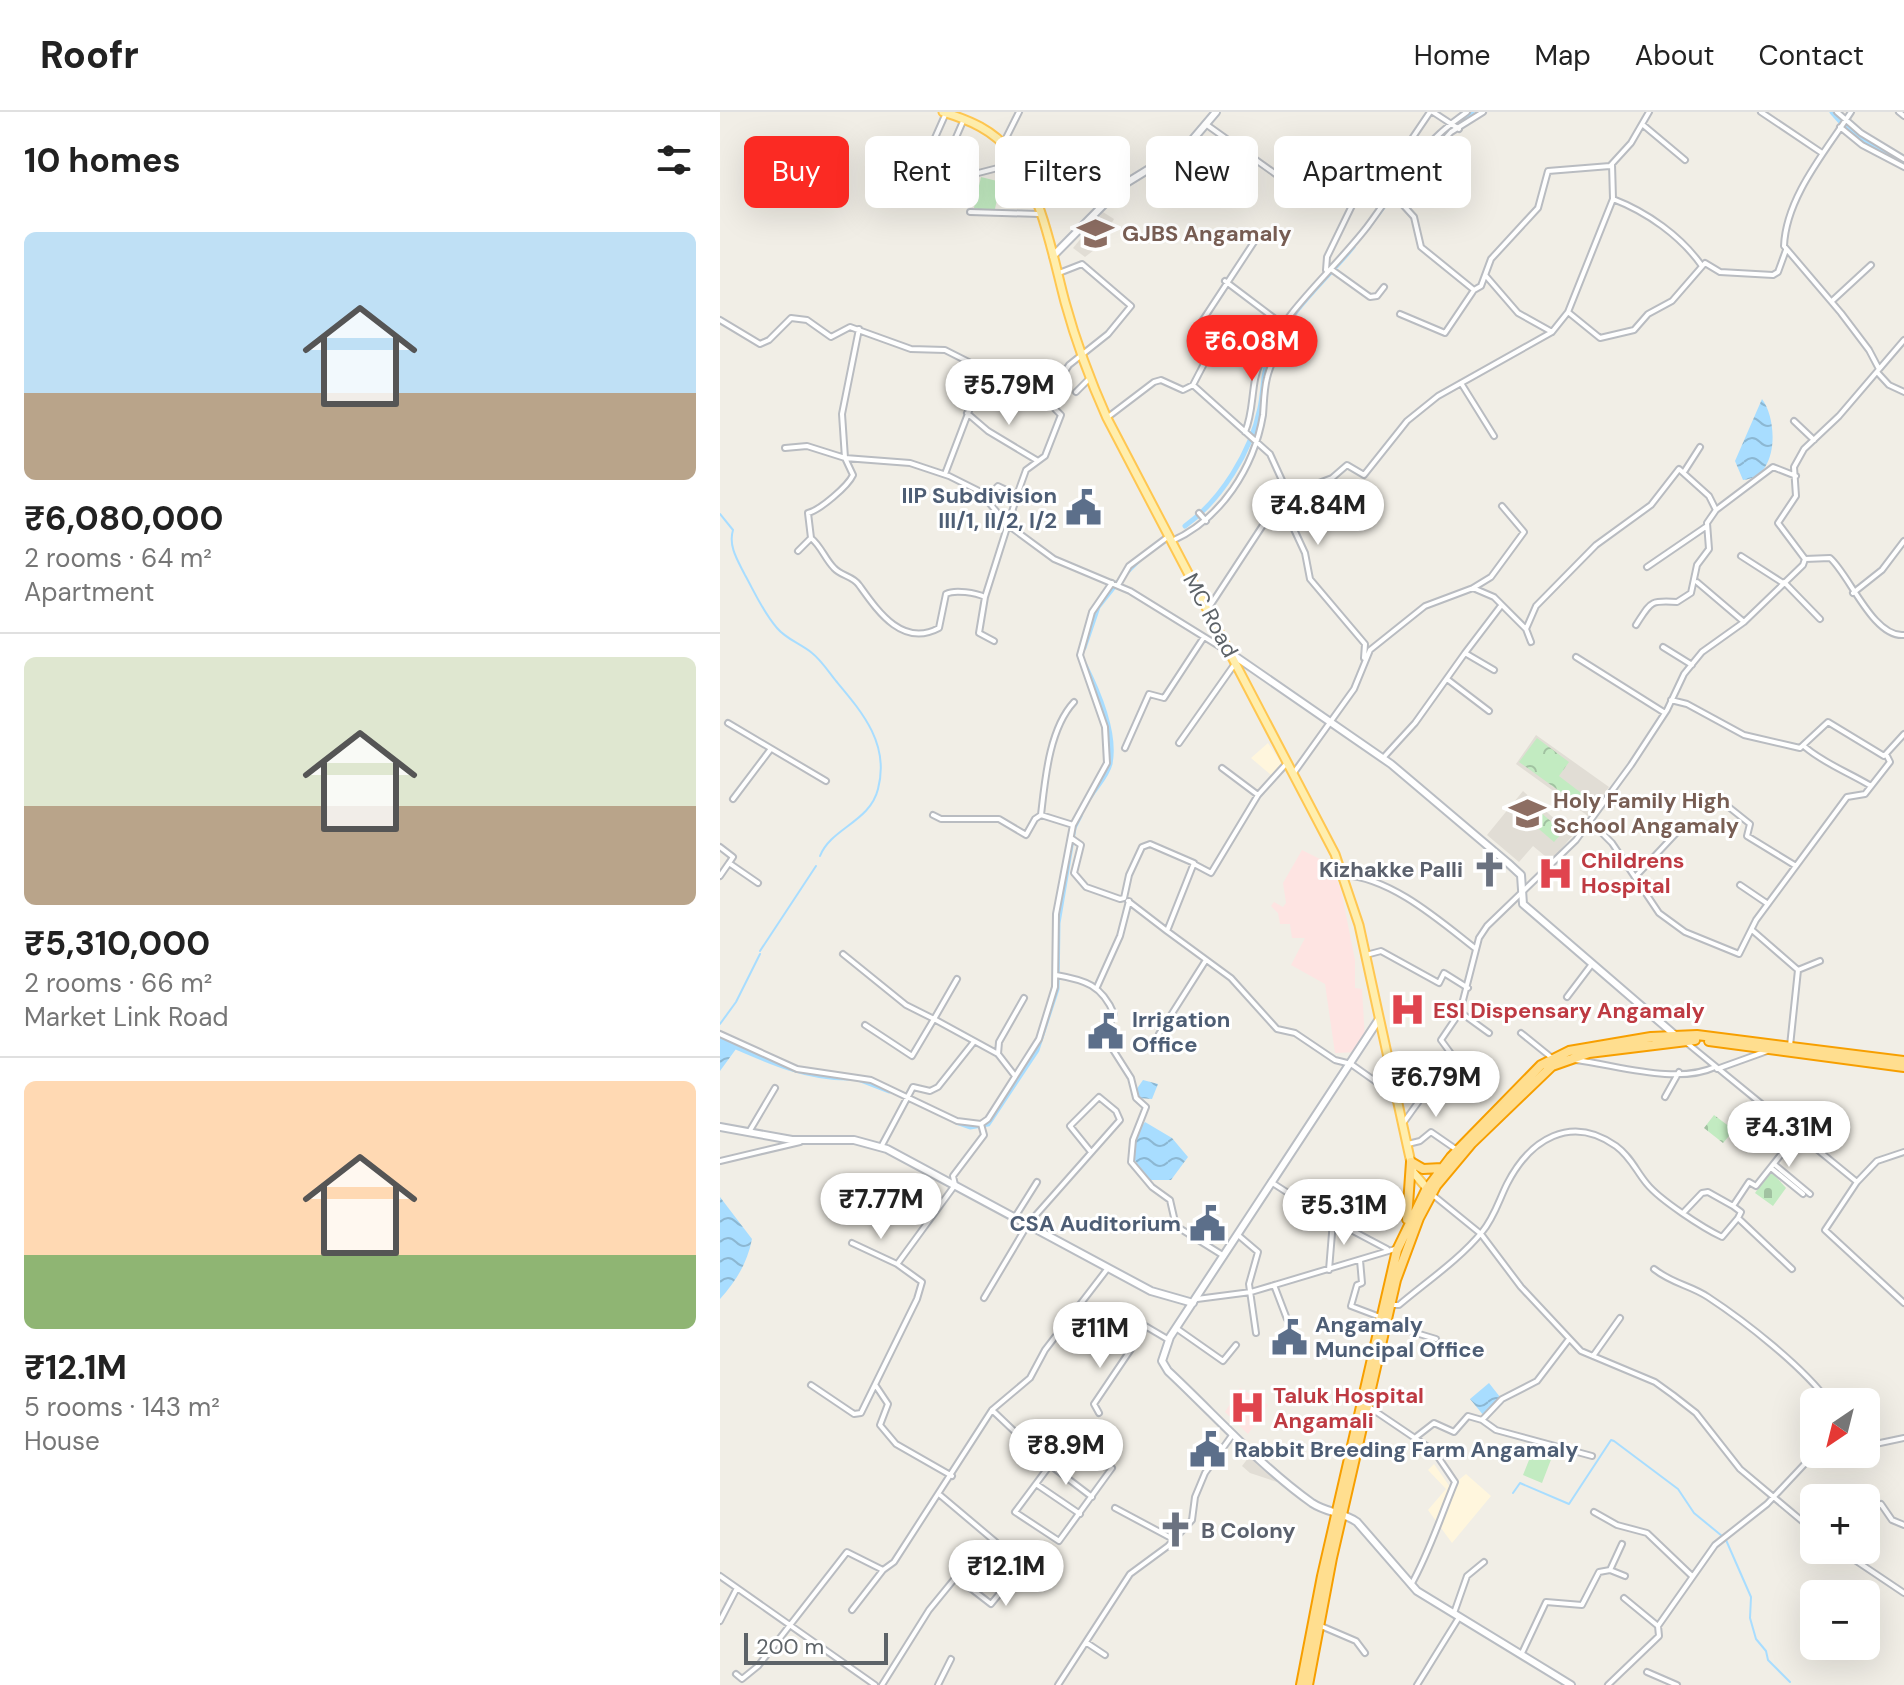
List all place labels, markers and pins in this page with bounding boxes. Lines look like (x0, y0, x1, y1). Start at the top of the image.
school or university icon: GJBS Angamaly (1077, 214, 1115, 252)
place label: GJBS Angamaly (1122, 219, 1291, 248)
pin: ₹6.08M (1187, 315, 1317, 383)
pin: ₹5.79M (944, 359, 1074, 427)
pin: ₹4.84M (1253, 479, 1383, 547)
place label: IIP Subdivision III/1, II/2, I/2 (901, 481, 1057, 535)
public building icon: IIP Subdivision III/1, II/2, I/2 (1064, 489, 1102, 527)
place label: Holy Family High School Angamaly (1553, 786, 1739, 840)
school or university icon: Holy Family High School Angamaly (1508, 794, 1546, 832)
place label: Childrens Hospital (1581, 846, 1685, 900)
church icon: Kizhakke Palli (1470, 850, 1508, 888)
hospital icon: Childrens Hospital (1536, 854, 1574, 892)
place label: Kizhakke Palli (1319, 855, 1463, 884)
hospital icon: ESI Dispensary Angamaly (1388, 991, 1426, 1029)
place label: ESI Dispensary Angamaly (1433, 996, 1705, 1025)
place label: Irrigation Office (1132, 1005, 1230, 1059)
public building icon: Irrigation Office (1087, 1013, 1125, 1051)
pin: ₹6.79M (1371, 1051, 1501, 1119)
pin: ₹4.31M (1724, 1101, 1854, 1169)
pin: ₹7.77M (816, 1173, 946, 1241)
pin: ₹5.31M (1279, 1179, 1409, 1247)
public building icon: CSA Auditorium (1188, 1204, 1226, 1242)
place label: CSA Auditorium (1009, 1209, 1181, 1238)
pin: ₹11M (1053, 1302, 1147, 1370)
place label: Angamaly Muncipal Office (1315, 1310, 1485, 1364)
public building icon: Angamaly Muncipal Office (1270, 1318, 1308, 1356)
place label: Taluk Hospital Angamali (1273, 1381, 1424, 1435)
hospital icon: Taluk Hospital Angamali (1228, 1389, 1266, 1427)
pin: ₹8.9M (1010, 1419, 1122, 1487)
public building icon: Rabbit Breeding Farm Angamaly (1189, 1430, 1227, 1468)
place label: Rabbit Breeding Farm Angamaly (1234, 1435, 1579, 1464)
church icon: B Colony (1156, 1511, 1194, 1549)
place label: B Colony (1201, 1516, 1296, 1545)
pin: ₹12.1M (941, 1540, 1071, 1608)

